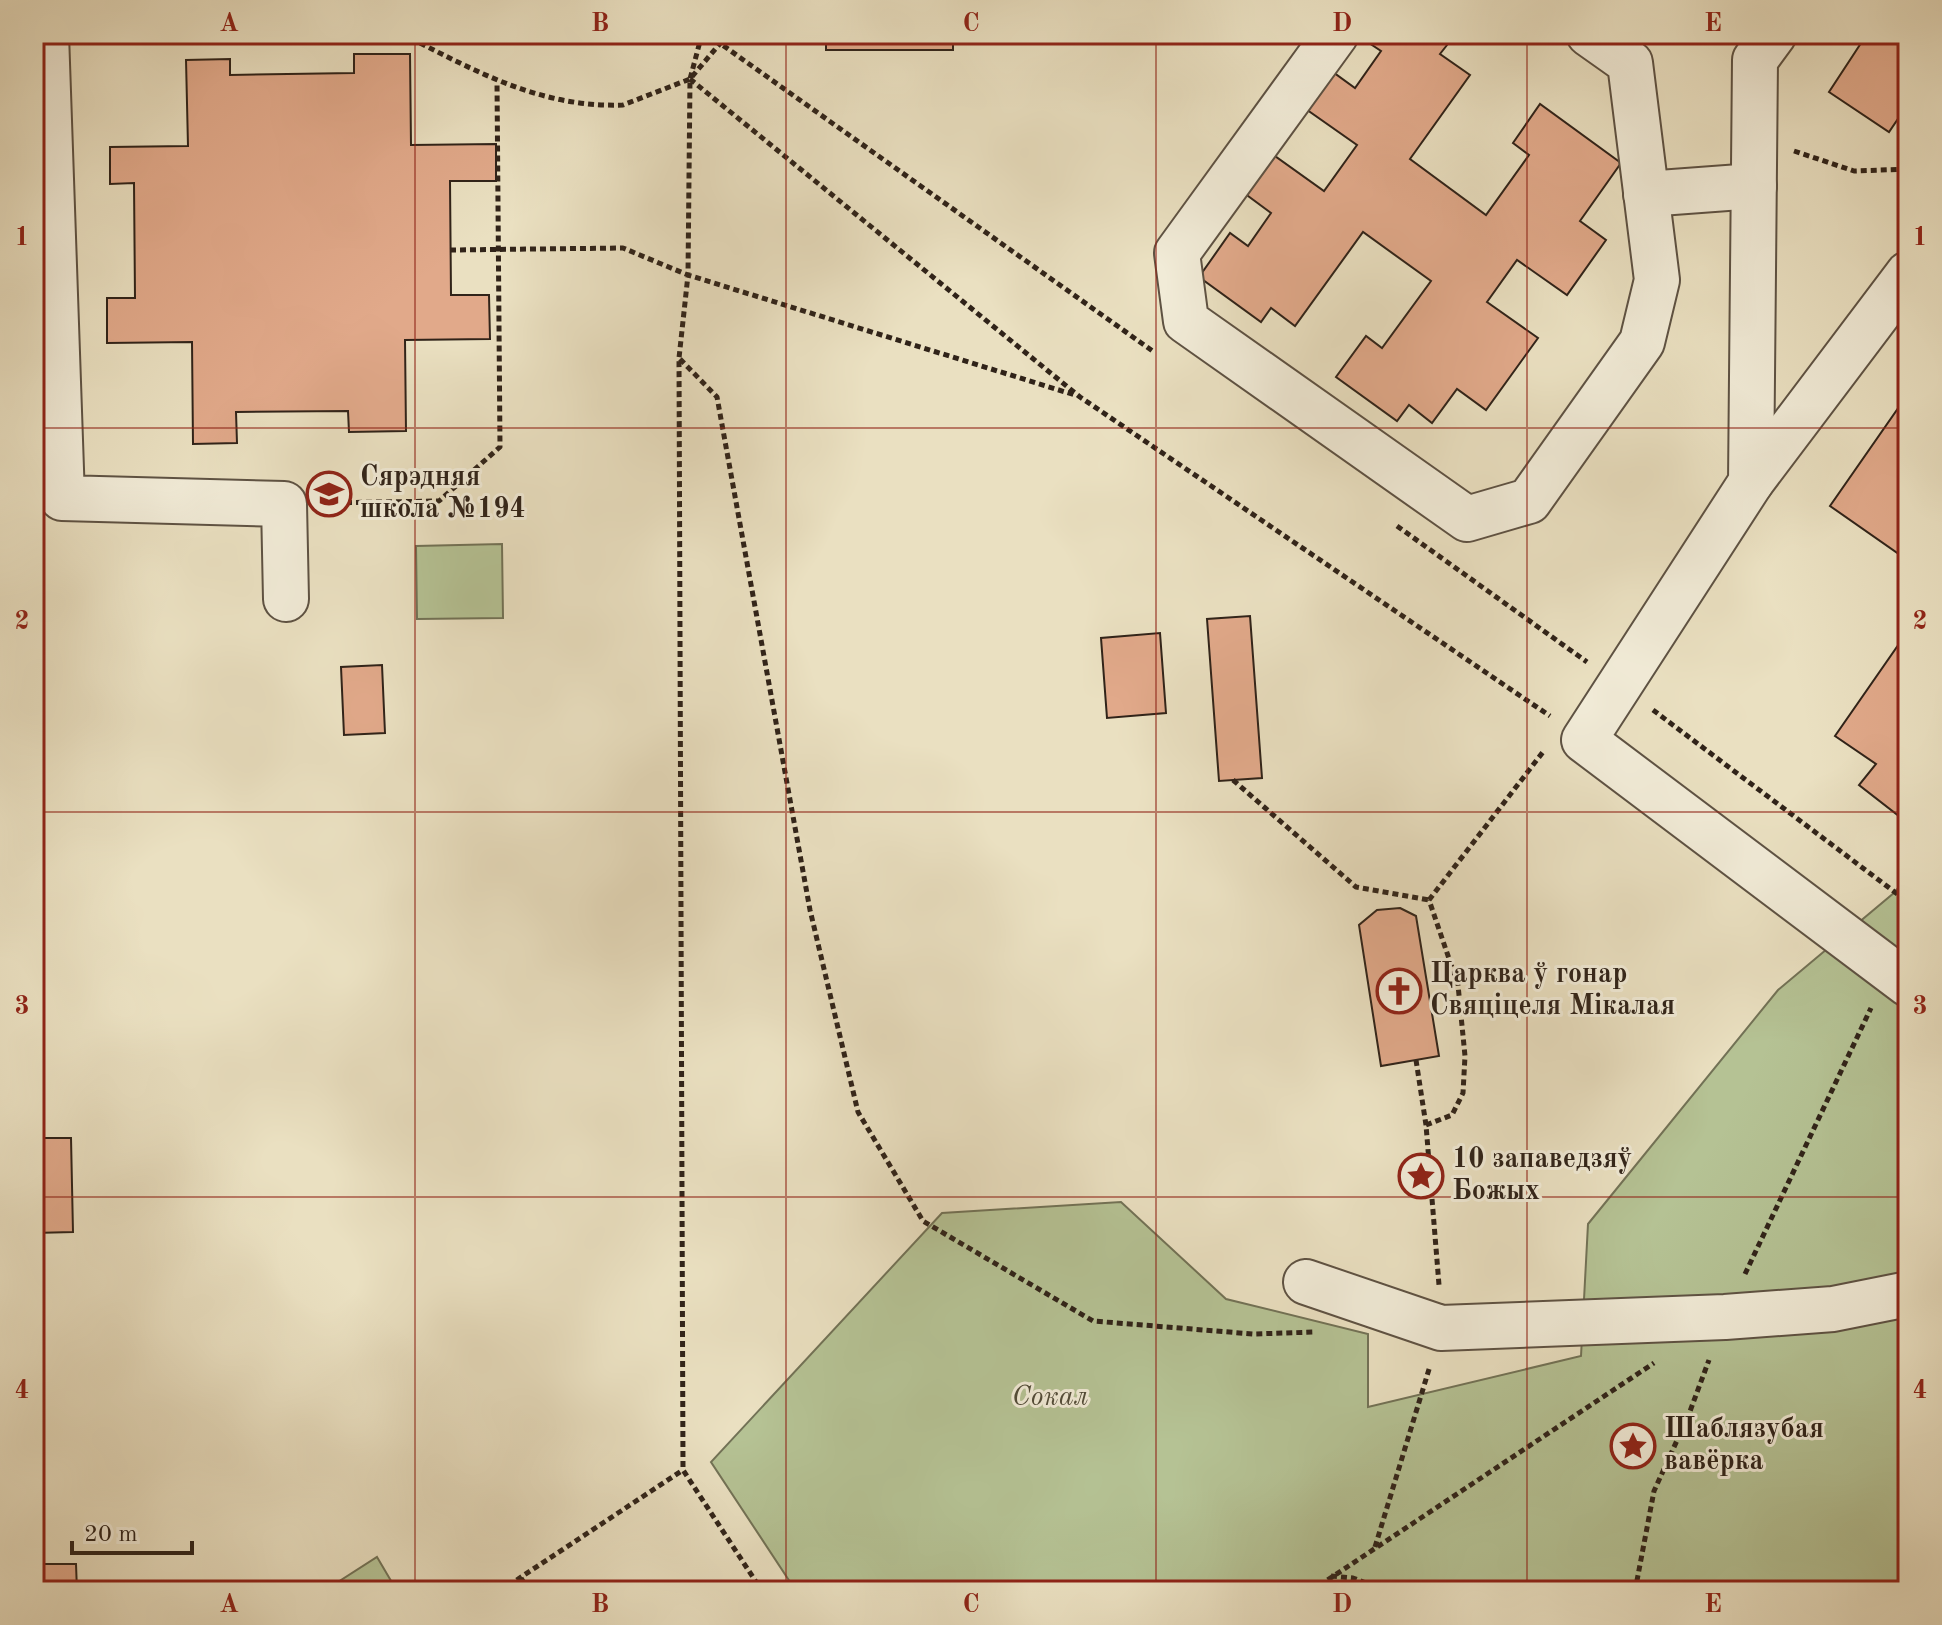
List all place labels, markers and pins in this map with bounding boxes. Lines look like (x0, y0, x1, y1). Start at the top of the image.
place label: Сярэдняя школа №194 (360, 463, 526, 524)
school or university icon: Сярэдняя школа №194 (305, 470, 353, 518)
place label: Царква ў гонар Свяціцеля Мікалая (1430, 961, 1675, 1021)
church icon: Царква ў гонар Свяціцеля Мікалая (1375, 967, 1423, 1015)
place label: 10 запаведзяў Божых (1452, 1146, 1632, 1206)
place icon: 10 запаведзяў Божых (1397, 1152, 1445, 1200)
place label: Шаблязубая вавёрка (1664, 1416, 1824, 1476)
place icon: Шаблязубая вавёрка (1609, 1422, 1657, 1470)

